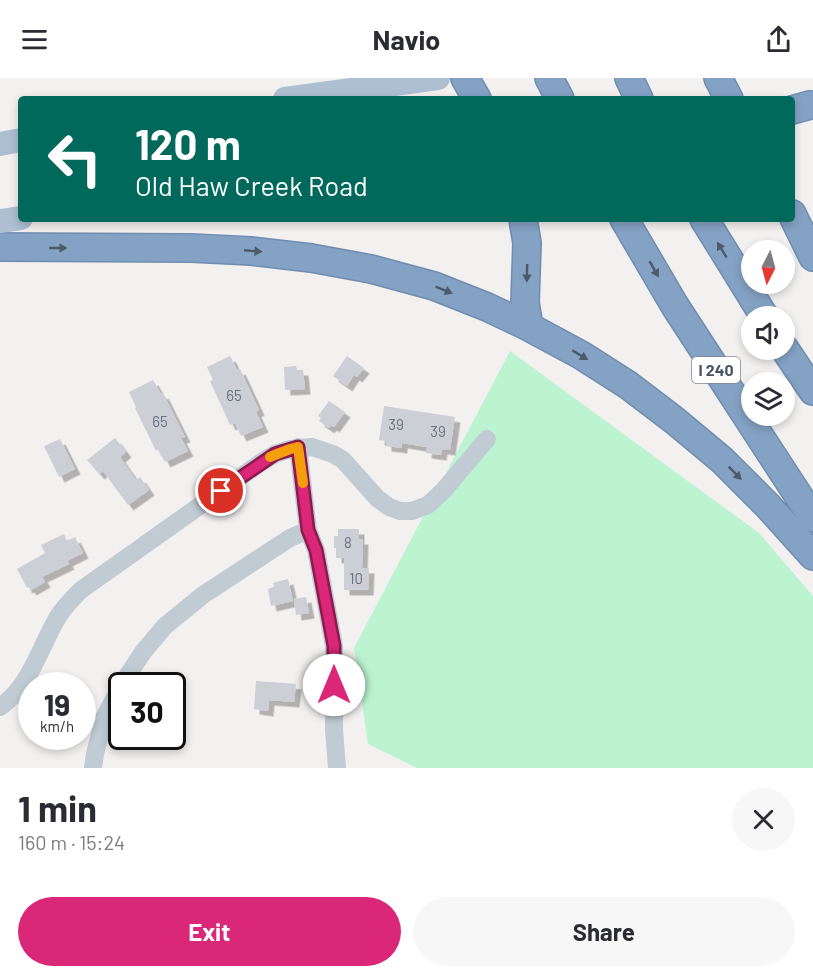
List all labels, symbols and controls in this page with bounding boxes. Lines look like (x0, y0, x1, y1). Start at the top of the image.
icon: menu (18, 23, 51, 56)
text: Navio (373, 23, 440, 55)
icon: share (762, 23, 795, 56)
text: 120 m (135, 118, 241, 168)
icon: left (36, 120, 114, 198)
text: Old Haw Creek Road (135, 169, 368, 201)
north arrow (741, 240, 795, 294)
map controls (741, 240, 795, 426)
one-way arrow (717, 242, 728, 258)
one-way arrow (49, 243, 68, 253)
one-way arrow (244, 246, 263, 256)
one-way arrow (648, 261, 659, 277)
one-way arrow (522, 263, 532, 282)
one-way arrow (435, 285, 453, 295)
button: sound (741, 306, 795, 360)
one-way arrow (572, 350, 589, 360)
road number: I 240 (692, 357, 740, 383)
button: layers (741, 372, 795, 426)
house number: 65 (226, 386, 242, 404)
house number: 65 (152, 412, 168, 430)
house number: 39 (388, 415, 404, 433)
house number: 39 (430, 422, 446, 440)
pin (195, 465, 246, 516)
one-way arrow (727, 466, 741, 480)
icon: arrive (204, 474, 237, 507)
house number: 8 (344, 533, 352, 551)
house number: 10 (349, 569, 363, 587)
position arrow (302, 653, 366, 717)
speed limit sign: 30 (108, 672, 186, 750)
text: 19 (44, 686, 70, 722)
text: km/h (40, 717, 74, 735)
text: 1 min (18, 786, 97, 829)
button: close (732, 788, 795, 851)
text: 160 m · 15:24 (18, 830, 125, 854)
button: Exit (18, 897, 401, 966)
button: Share (413, 897, 795, 966)

